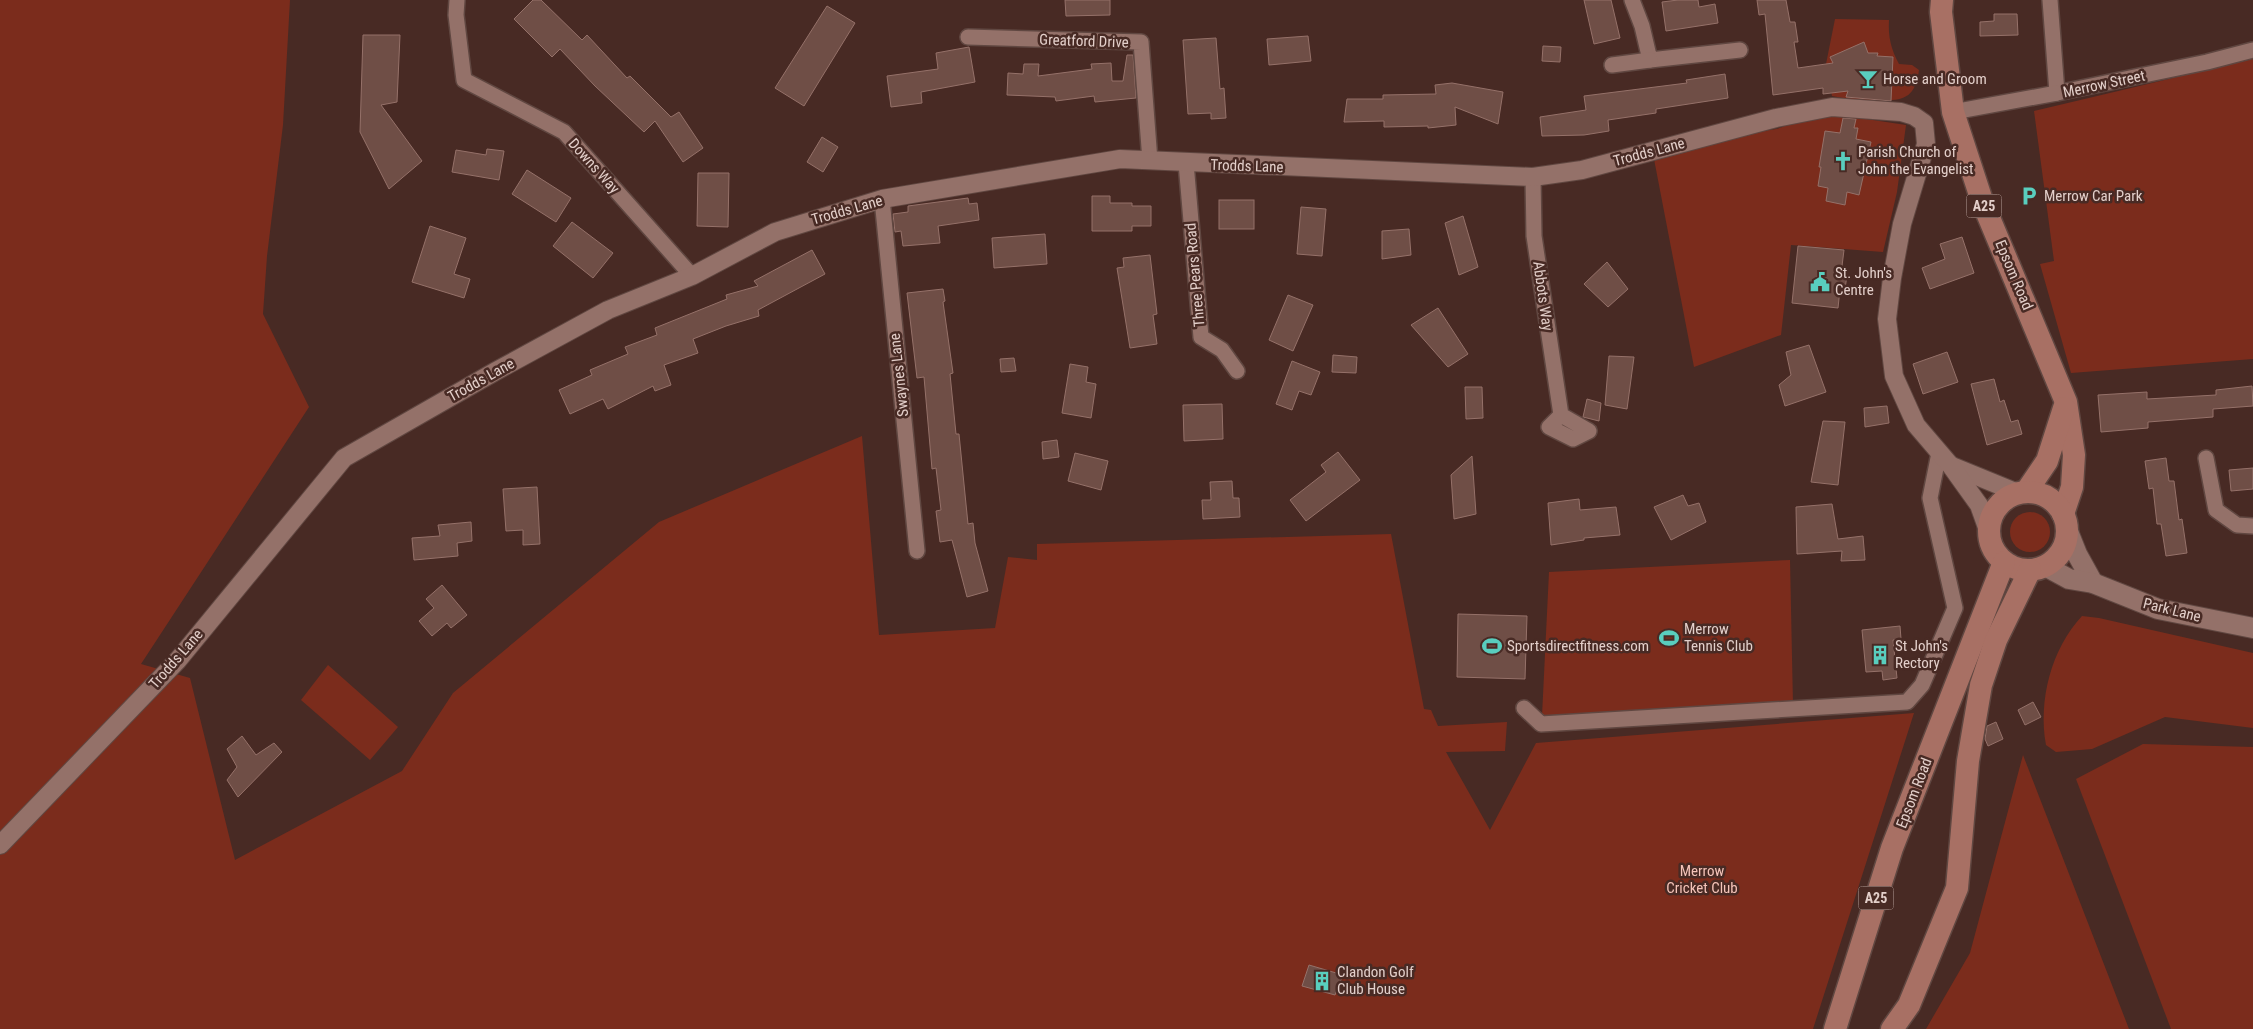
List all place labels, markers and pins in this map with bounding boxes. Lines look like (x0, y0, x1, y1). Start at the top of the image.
bar icon: Horse and Groom (1857, 68, 1879, 90)
place label: Horse and Groom (1883, 70, 1987, 88)
place label: Parish Church of John the Evangelist (1858, 143, 1974, 178)
church icon: Parish Church of John the Evangelist (1832, 150, 1854, 172)
parking icon: Merrow Car Park (2018, 185, 2040, 207)
place label: Merrow Car Park (2044, 187, 2143, 205)
place label: St. John's Centre (1835, 264, 1892, 299)
public building icon: St. John's Centre (1809, 271, 1831, 293)
place label: Merrow Tennis Club (1684, 620, 1753, 655)
sports icon: Merrow Tennis Club (1658, 627, 1680, 649)
sports icon: Sportsdirectfitness.com (1481, 635, 1503, 657)
place label: Sportsdirectfitness.com (1507, 637, 1649, 655)
place label: St John's Rectory (1895, 637, 1948, 672)
building icon: St John's Rectory (1869, 644, 1891, 666)
place label: Clandon Golf Club House (1337, 963, 1414, 998)
building icon: Clandon Golf Club House (1311, 970, 1333, 992)

